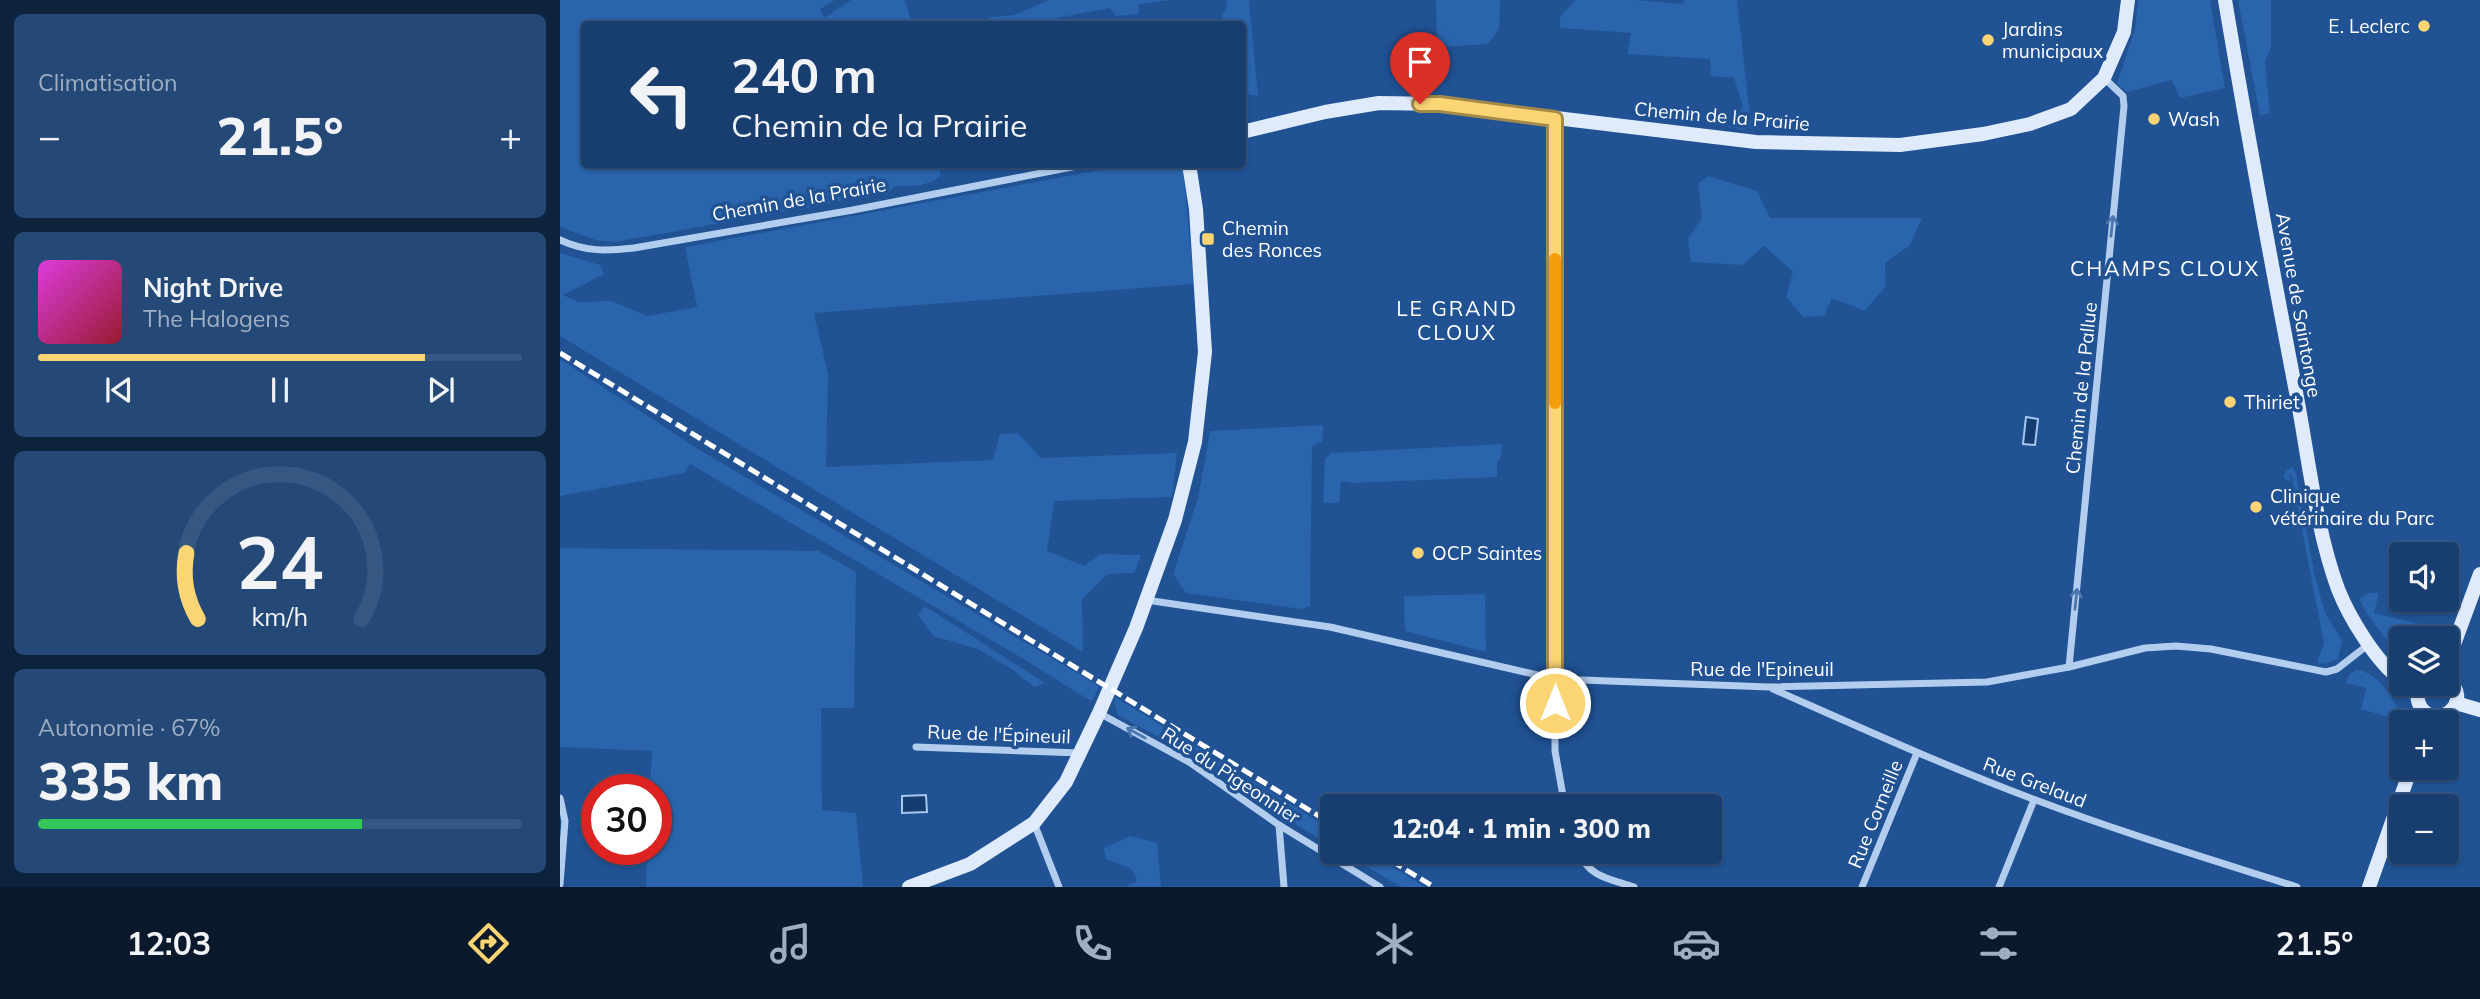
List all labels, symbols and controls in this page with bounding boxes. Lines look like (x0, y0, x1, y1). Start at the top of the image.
place label: E. Leclerc (2328, 14, 2410, 38)
place label: Jardins municipaux (2002, 17, 2103, 63)
marker: E. Leclerc (2416, 18, 2432, 34)
pin (1390, 32, 1450, 104)
marker: Jardins municipaux (1980, 32, 1996, 48)
icon: arrive (1401, 43, 1439, 81)
text: 240 m (731, 44, 877, 105)
icon: left (616, 49, 707, 140)
text: Climatisation (38, 68, 178, 97)
street label: Chemin de la Prairie (1633, 96, 1811, 136)
text: 21.5° (216, 103, 344, 168)
text: Chemin de la Prairie (731, 105, 1027, 145)
place label: Wash (2168, 107, 2220, 131)
marker: Wash (2146, 111, 2162, 127)
text: − (38, 112, 61, 160)
text: + (499, 112, 522, 160)
street label: Chemin de la Prairie (710, 172, 888, 226)
street label: Avenue de Saintonge (2271, 211, 2327, 399)
place label: Chemin des Ronces (1222, 216, 1322, 262)
one-way arrow (2106, 216, 2119, 238)
marker: Chemin des Ronces (1200, 231, 1216, 247)
district label: CHAMPS CLOUX (2070, 255, 2260, 281)
text: Night Drive (143, 271, 283, 304)
district label: LE GRAND CLOUX (1396, 295, 1518, 345)
street label: Chemin de la Pallue (2060, 301, 2102, 475)
text: The Halogens (143, 304, 290, 333)
icon: previous (100, 371, 138, 409)
icon: pause (261, 371, 299, 409)
icon: next (422, 371, 460, 409)
place label: Thiriet (2244, 390, 2300, 414)
marker: Thiriet (2222, 394, 2238, 410)
place label: Clinique vétérinaire du Parc (2270, 484, 2435, 530)
marker: Clinique vétérinaire du Parc (2248, 499, 2264, 515)
text: 24 (236, 516, 324, 607)
place label: OCP Saintes (1432, 541, 1542, 565)
map controls (2389, 542, 2459, 864)
button: sound (2389, 542, 2459, 612)
marker: OCP Saintes (1410, 545, 1426, 561)
one-way arrow (2070, 588, 2083, 611)
text: km/h (252, 600, 308, 631)
button: layers (2389, 626, 2459, 696)
street label: Rue de l'Epineuil (1690, 657, 1834, 681)
position arrow (1518, 666, 1592, 740)
button: + (2389, 710, 2459, 780)
text: Autonomie · 67% (38, 713, 221, 742)
street label: Rue de l'Épineuil (927, 720, 1071, 748)
street label: Rue du Pigeonnier (1157, 721, 1305, 829)
one-way arrow (1126, 726, 1147, 739)
text: 335 km (38, 748, 223, 813)
street label: Rue Grelaud (1980, 751, 2090, 813)
street label: Rue Corneille (1842, 756, 1908, 872)
speed limit sign: 30 (581, 774, 672, 865)
button: − (2389, 794, 2459, 864)
text: 12:04 · 1 min · 300 m (1391, 812, 1651, 845)
icon: directions (464, 919, 513, 968)
icon: music (766, 919, 815, 968)
icon: phone (1068, 919, 1117, 968)
icon: climate (1370, 919, 1419, 968)
icon: car (1672, 919, 1721, 968)
icon: filters (1974, 919, 2023, 968)
text: 12:03 (126, 923, 211, 963)
text: 21.5° (2276, 923, 2353, 963)

